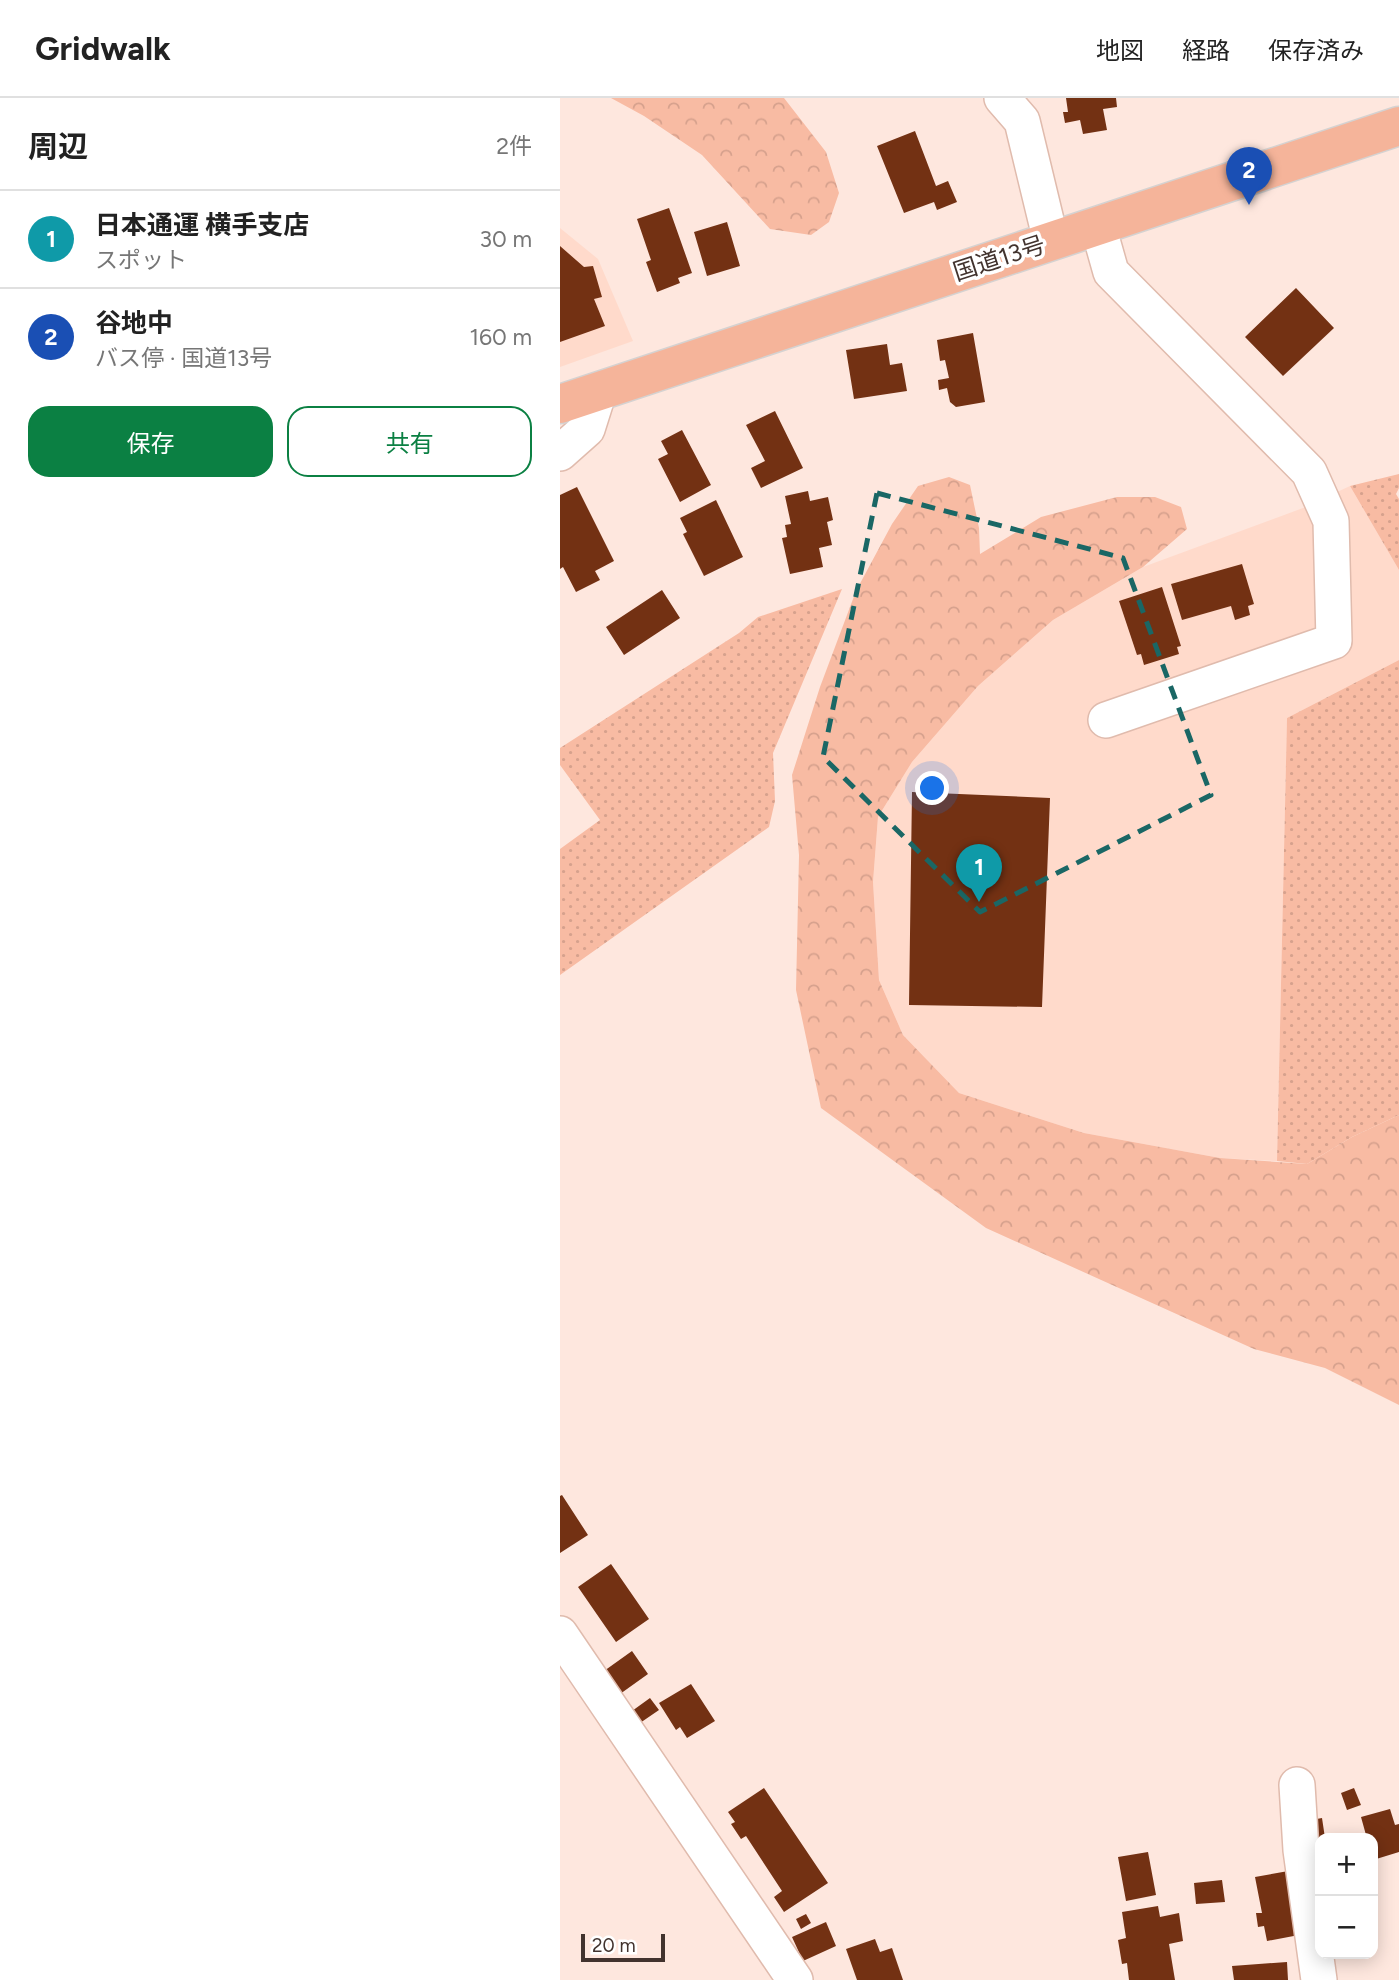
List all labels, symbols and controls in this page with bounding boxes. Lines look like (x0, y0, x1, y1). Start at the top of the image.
text: Gridwalk (35, 29, 171, 68)
text: 地図 (1096, 36, 1144, 65)
text: 経路 (1182, 36, 1230, 65)
text: 保存済み (1268, 36, 1364, 65)
text: 周辺 (28, 128, 88, 165)
text: 2件 (496, 132, 532, 160)
pin: 2 (1226, 147, 1272, 205)
text: 日本通運 横手支店 (95, 209, 309, 241)
text: 1 (46, 225, 56, 253)
text: 30 m (479, 225, 532, 253)
street label: 国道13号 (949, 230, 1049, 286)
text: スポット (95, 246, 187, 274)
text: 谷地中 (95, 307, 173, 339)
text: 2 (44, 323, 58, 351)
text: 160 m (469, 323, 532, 351)
text: バス停 · 国道13号 (95, 344, 272, 372)
button: 保存 (28, 406, 273, 477)
button: 共有 (287, 406, 532, 477)
your location (915, 771, 949, 805)
pin: 1 (956, 844, 1002, 902)
map controls (1315, 1833, 1378, 1959)
button: + (1315, 1833, 1378, 1896)
button: − (1315, 1896, 1378, 1959)
scale bar (581, 1931, 665, 1963)
text: 20 m (592, 1934, 636, 1957)

